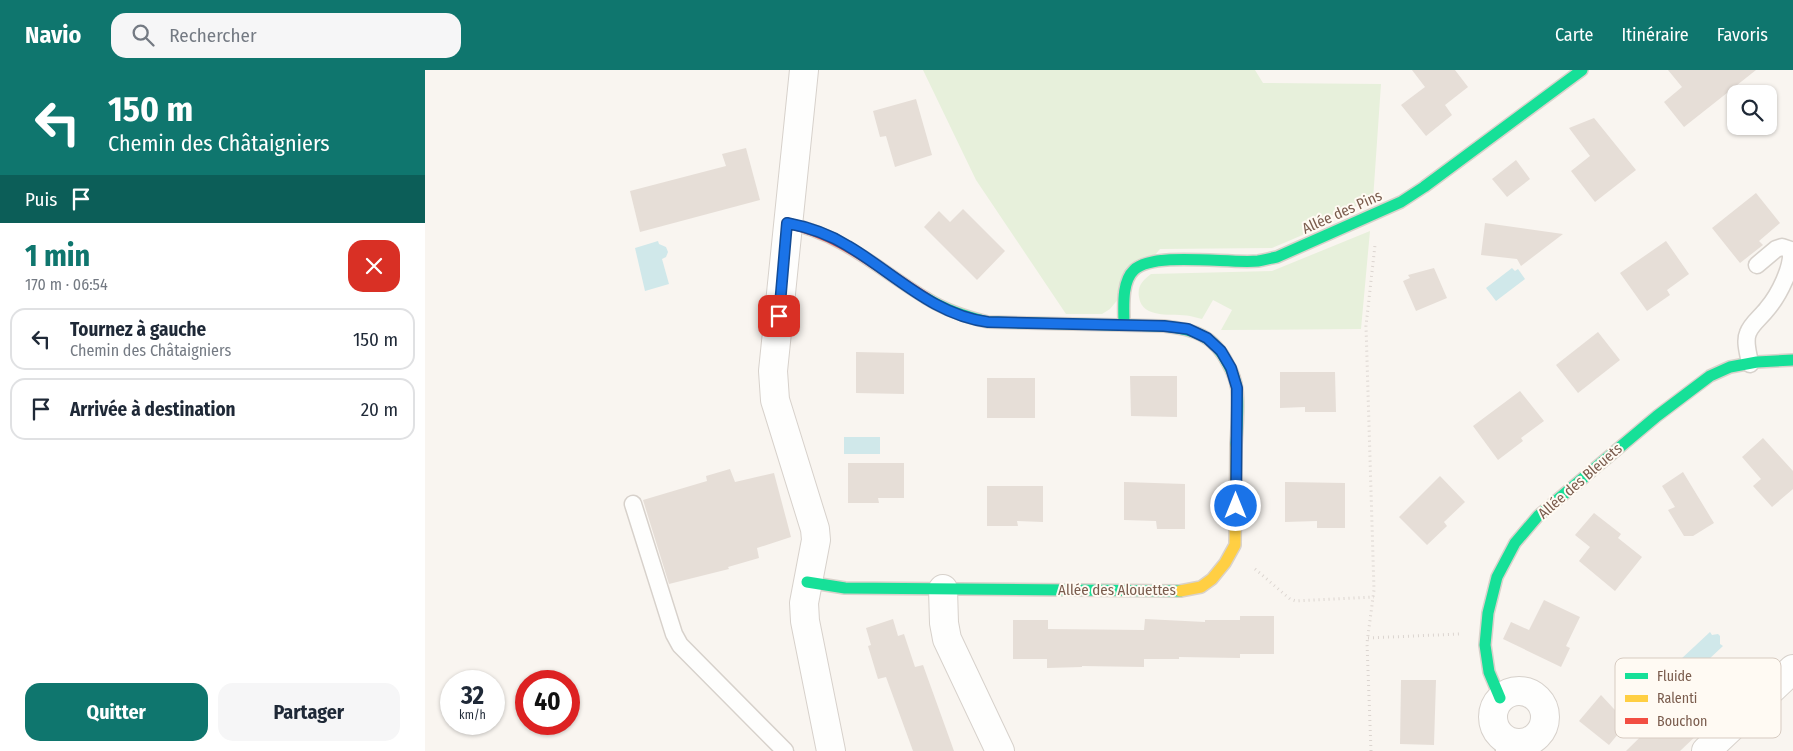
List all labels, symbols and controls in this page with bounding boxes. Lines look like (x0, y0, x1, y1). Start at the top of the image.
search box (111, 13, 461, 58)
text: Navio (25, 21, 81, 49)
icon: search (129, 21, 157, 49)
text: Rechercher (169, 24, 257, 47)
text: Carte (1555, 24, 1593, 46)
text: Itinéraire (1621, 24, 1689, 46)
text: Favoris (1717, 24, 1768, 46)
map controls (1727, 85, 1777, 135)
button: search (1727, 85, 1777, 135)
text: 150 m (108, 88, 193, 130)
icon: left (25, 90, 90, 155)
text: Chemin des Châtaigniers (108, 130, 330, 157)
icon: arrive (67, 185, 95, 213)
street label: Allée des Pins (1299, 186, 1385, 238)
text: Puis (25, 188, 57, 211)
text: 1 min (25, 238, 90, 274)
button: close (348, 240, 400, 292)
text: 170 m · 06:54 (25, 275, 108, 294)
pin (758, 295, 800, 337)
icon: arrive (765, 302, 793, 330)
text: Tournez à gauche (70, 318, 206, 341)
icon: left (27, 325, 55, 353)
text: 150 m (353, 328, 398, 351)
text: Chemin des Châtaigniers (70, 341, 231, 360)
icon: arrive (27, 395, 55, 423)
text: Arrivée à destination (70, 398, 236, 421)
text: 20 m (361, 398, 398, 421)
street label: Allée des Bleuets (1534, 440, 1626, 522)
position arrow (1209, 479, 1261, 531)
street label: Allée des Alouettes (1058, 581, 1176, 599)
legend (1615, 658, 1781, 738)
text: Fluide (1657, 668, 1692, 685)
speed limit sign: 40 (515, 670, 580, 735)
text: 32 (461, 681, 484, 711)
button: Quitter (25, 683, 208, 741)
button: Partager (218, 683, 400, 741)
text: Ralenti (1657, 690, 1697, 707)
text: km/h (459, 708, 486, 722)
text: Bouchon (1657, 713, 1707, 730)

